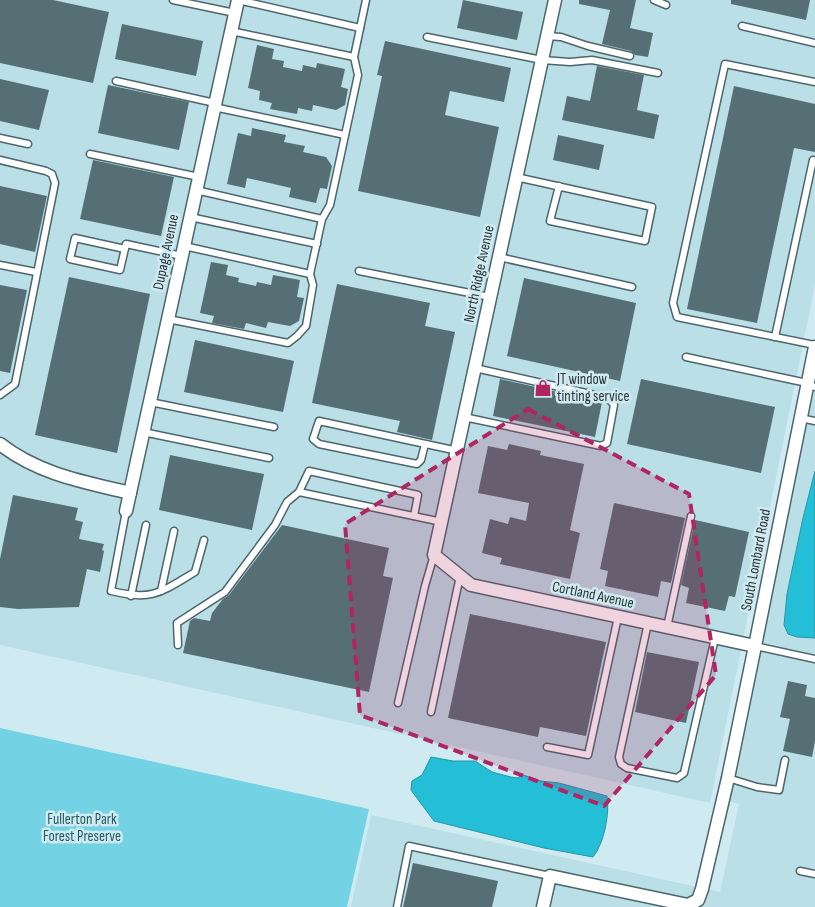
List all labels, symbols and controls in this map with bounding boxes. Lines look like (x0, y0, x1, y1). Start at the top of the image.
street label: Dupage Avenue (149, 213, 183, 291)
street label: North Ridge Avenue (459, 224, 499, 324)
place label: JT window tinting service (556, 370, 629, 406)
shop icon: JT window tinting service (533, 378, 553, 398)
street label: South Lombard Road (737, 508, 775, 612)
street label: Cortland Avenue (551, 577, 635, 613)
park label: Fullerton Park Forest Preserve (43, 810, 121, 846)

